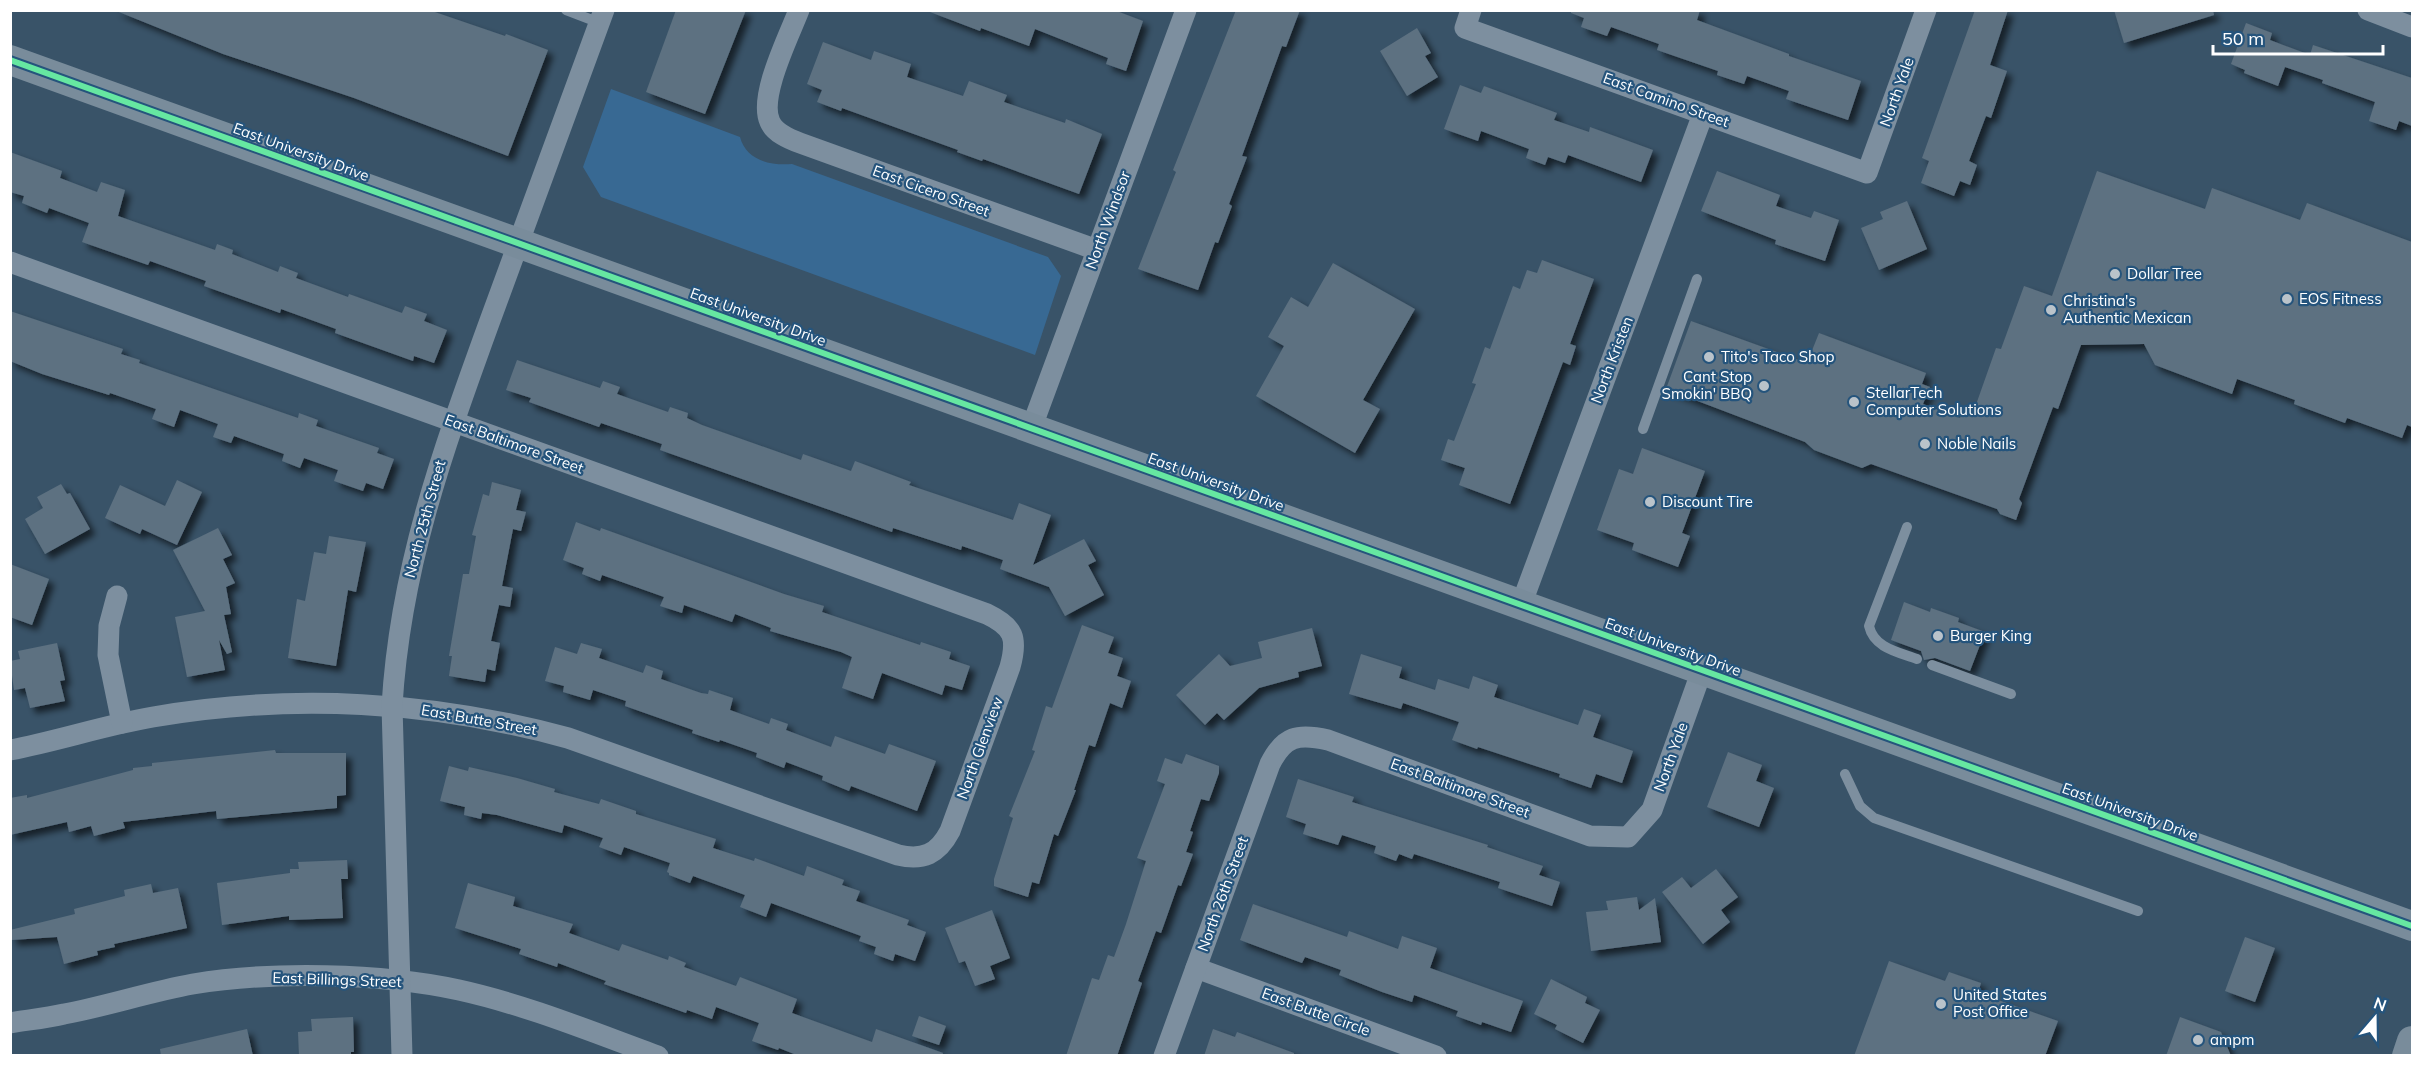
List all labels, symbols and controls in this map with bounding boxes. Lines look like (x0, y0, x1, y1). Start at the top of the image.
scale bar (2213, 18, 2382, 56)
text: 50 m (2222, 27, 2264, 50)
street label: North Yale (1875, 55, 1918, 129)
street label: East Camino Street (1601, 68, 1732, 131)
street label: East University Drive (231, 118, 372, 185)
street label: East Cicero Street (870, 161, 992, 220)
street label: North Windsor (1081, 168, 1134, 272)
place label: Dollar Tree (2127, 264, 2202, 283)
marker: Dollar Tree (2108, 267, 2122, 281)
street label: East University Drive (688, 283, 829, 350)
place label: EOS Fitness (2299, 289, 2382, 308)
place label: Christina's Authentic Mexican (2063, 291, 2192, 327)
marker: EOS Fitness (2280, 292, 2294, 306)
marker: Christina's Authentic Mexican (2044, 303, 2058, 317)
street label: North Kristen (1586, 314, 1637, 406)
place label: Tito's Taco Shop (1721, 347, 1834, 366)
marker: Tito's Taco Shop (1702, 350, 1716, 364)
place label: Cant Stop Smokin' BBQ (1662, 367, 1752, 403)
marker: Cant Stop Smokin' BBQ (1757, 379, 1771, 393)
place label: StellarTech Computer Solutions (1866, 383, 2002, 419)
marker: StellarTech Computer Solutions (1847, 395, 1861, 409)
street label: East Baltimore Street (442, 410, 586, 478)
place label: Noble Nails (1937, 434, 2016, 453)
marker: Noble Nails (1918, 437, 1932, 451)
street label: East University Drive (1146, 448, 1287, 515)
street label: North 25th Street (400, 458, 449, 580)
place label: Discount Tire (1662, 492, 1753, 511)
marker: Discount Tire (1643, 495, 1657, 509)
street label: East University Drive (1603, 613, 1744, 680)
place label: Burger King (1950, 626, 2032, 645)
marker: Burger King (1931, 629, 1945, 643)
street label: North Glenview (952, 694, 1007, 802)
street label: East Butte Street (420, 700, 538, 739)
street label: North Yale (1649, 720, 1692, 794)
street label: East Baltimore Street (1388, 754, 1532, 822)
street label: East University Drive (2060, 778, 2201, 845)
street label: North 26th Street (1193, 834, 1252, 954)
street label: East Billings Street (272, 968, 402, 991)
street label: East Butte Circle (1259, 983, 1373, 1040)
place label: United States Post Office (1953, 985, 2047, 1021)
north arrow (2345, 988, 2405, 1048)
text: N (2371, 992, 2389, 1015)
marker: United States Post Office (1934, 997, 1948, 1011)
place label: ampm (2210, 1030, 2254, 1049)
marker: ampm (2191, 1033, 2205, 1047)

